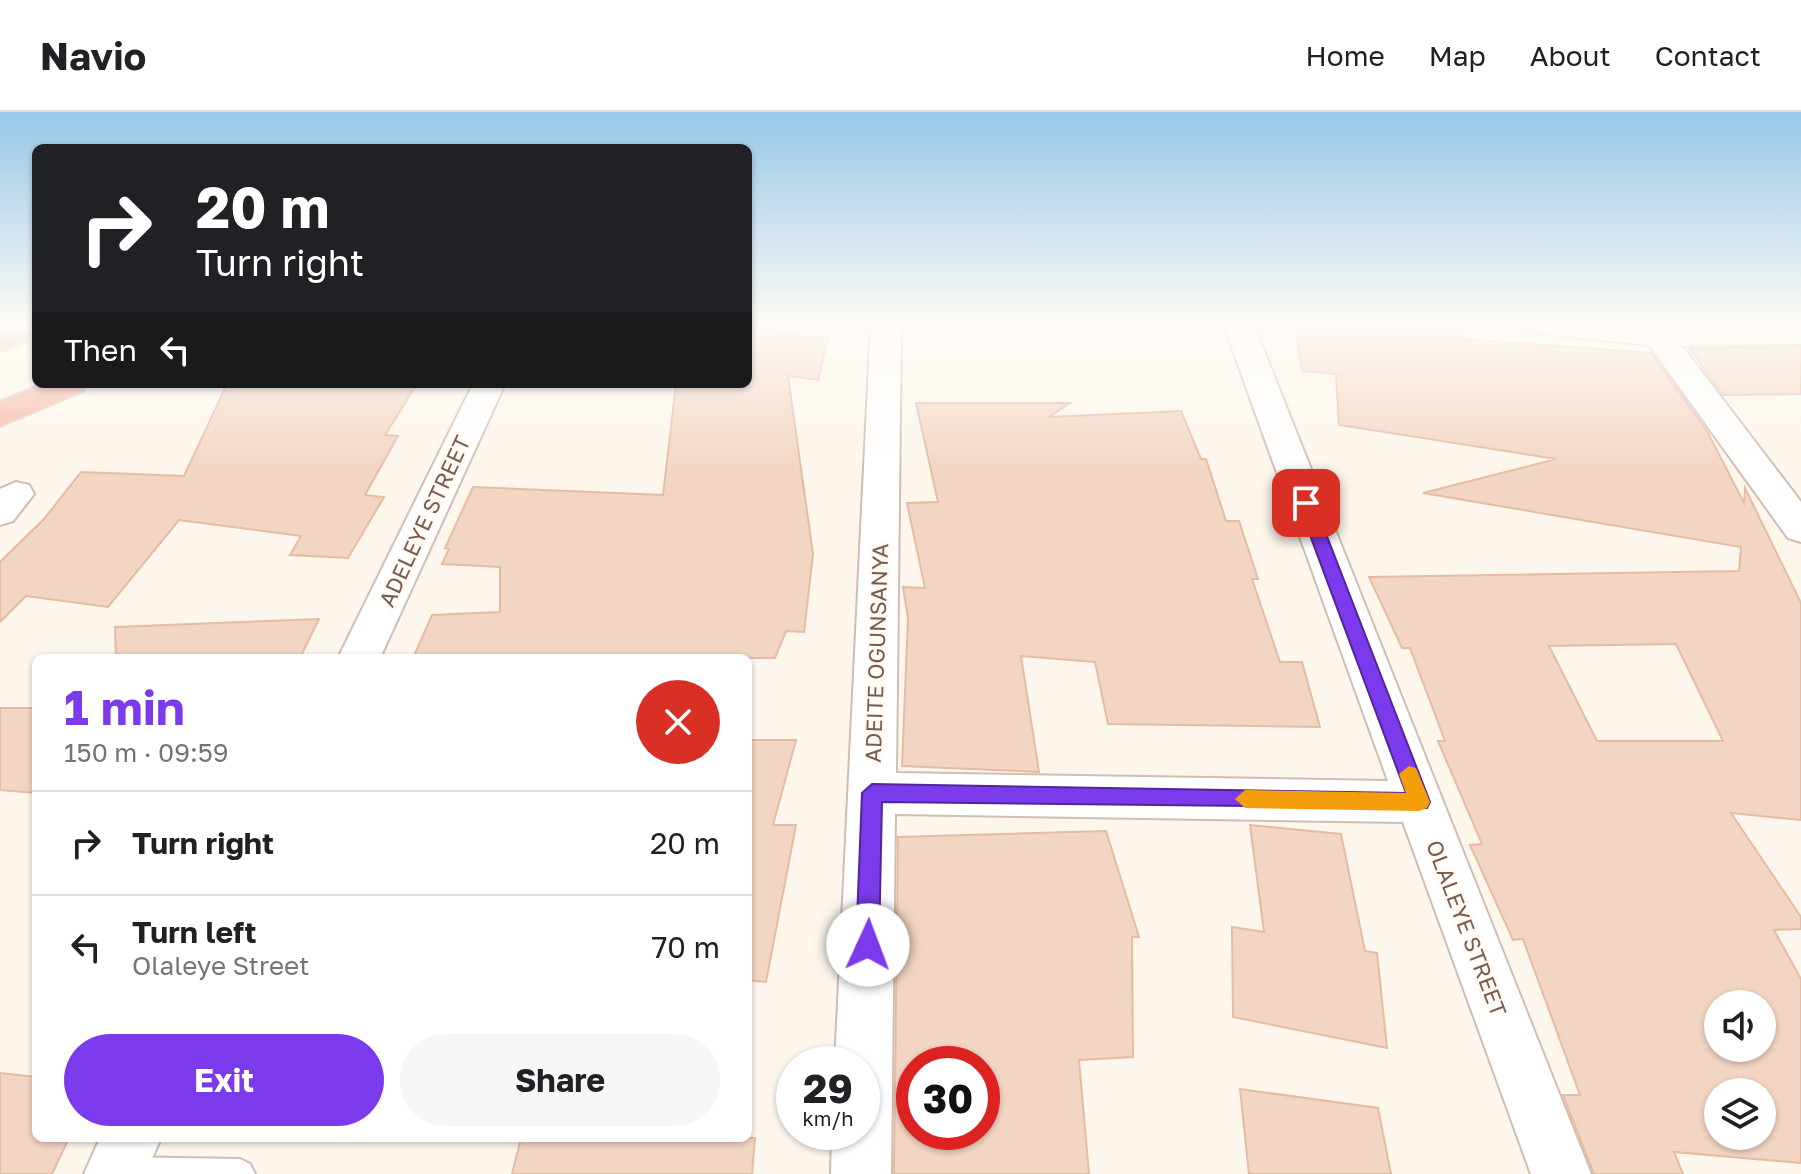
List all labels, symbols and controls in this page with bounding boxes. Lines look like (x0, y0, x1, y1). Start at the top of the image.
text: Navio (40, 33, 146, 78)
text: Home (1306, 39, 1385, 72)
text: Map (1429, 39, 1486, 72)
text: About (1530, 39, 1611, 72)
text: Contact (1655, 39, 1761, 72)
text: 20 m (196, 173, 330, 240)
icon: right (64, 176, 168, 280)
text: Turn right (196, 241, 364, 284)
icon: left (153, 328, 197, 372)
text: Then (64, 332, 137, 368)
street label: ADELEYE STREET (372, 431, 476, 611)
pin (1272, 469, 1340, 537)
icon: arrive (1284, 481, 1328, 525)
street label: ADEITE OGUNSANYA (859, 543, 893, 763)
text: 1 min (64, 678, 185, 736)
button: close (636, 680, 720, 764)
text: 150 m · 09:59 (64, 737, 229, 768)
icon: right (64, 821, 108, 865)
text: Turn right (132, 825, 274, 861)
text: 20 m (650, 825, 720, 861)
street label: OLALEYE STREET (1421, 836, 1513, 1020)
position arrow (826, 903, 910, 987)
text: Turn left (132, 914, 257, 950)
icon: left (64, 925, 108, 969)
text: 70 m (651, 929, 720, 965)
text: Olaleye Street (132, 950, 309, 981)
map controls (1704, 990, 1776, 1150)
button: sound (1704, 990, 1776, 1062)
button: Exit (64, 1034, 384, 1126)
button: Share (400, 1034, 720, 1126)
speed limit sign: 30 (896, 1046, 1000, 1150)
text: 29 (803, 1064, 853, 1112)
button: layers (1704, 1078, 1776, 1150)
text: km/h (803, 1106, 853, 1130)

